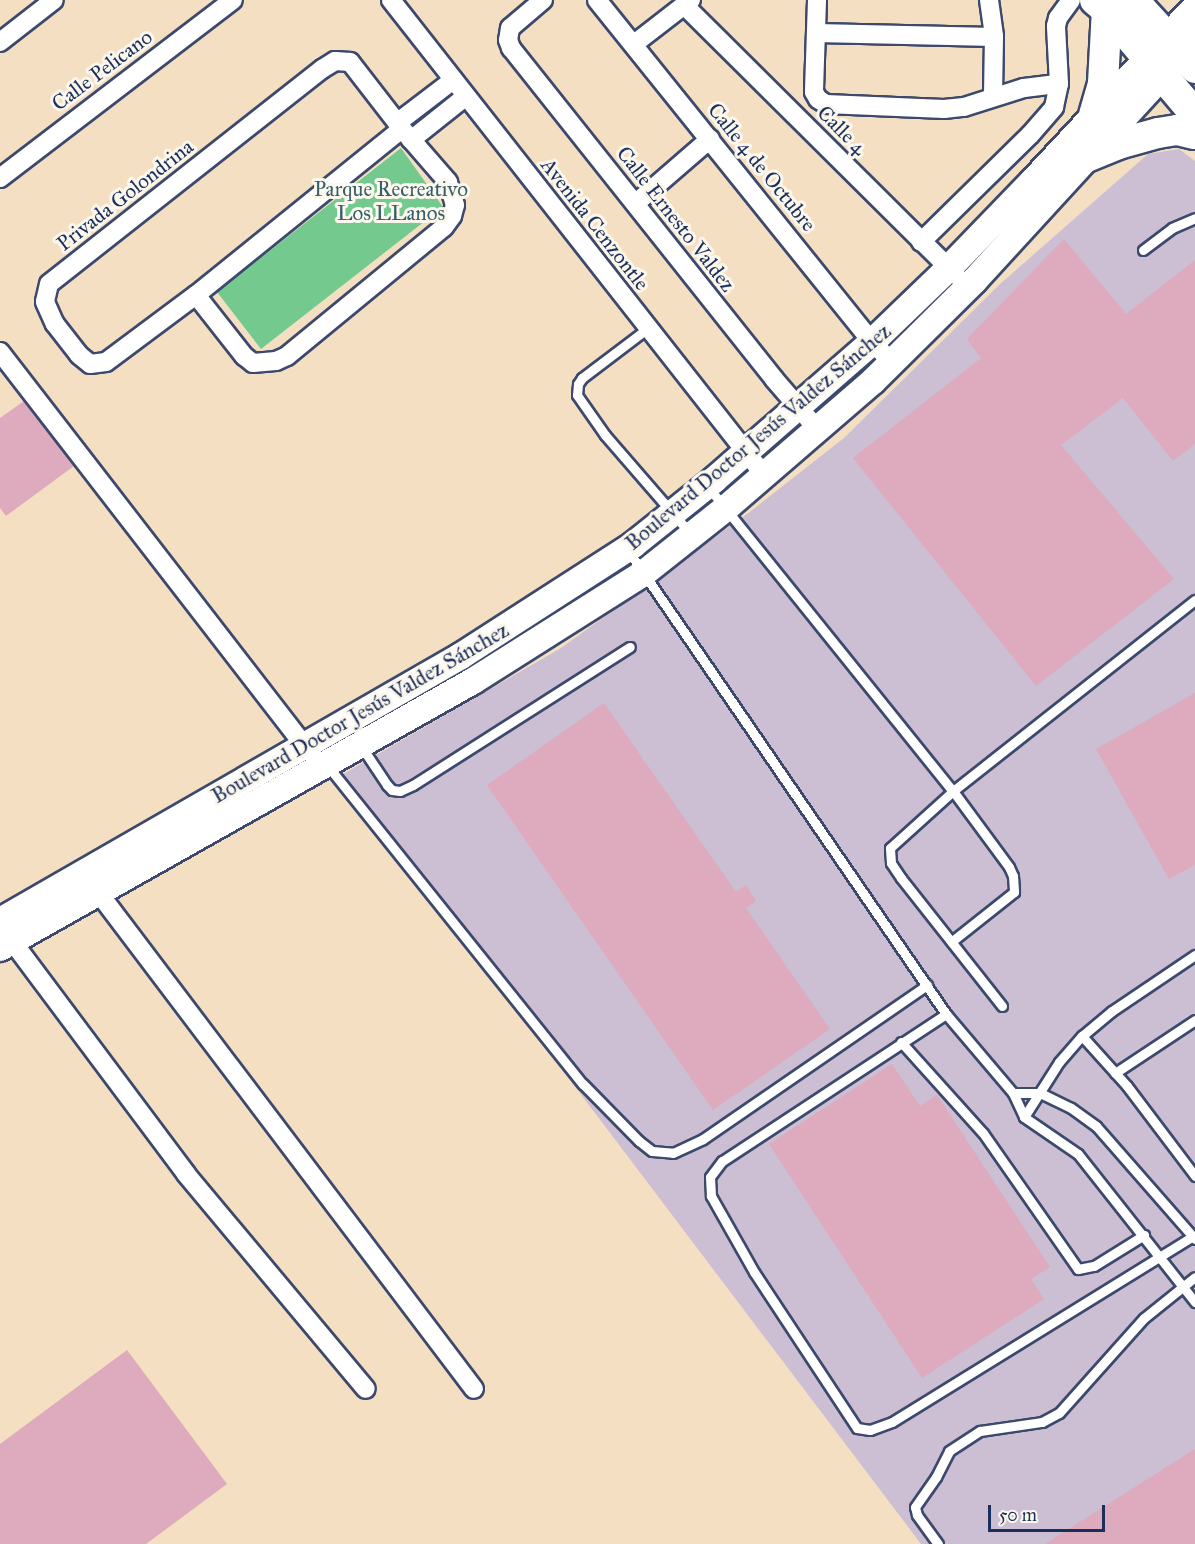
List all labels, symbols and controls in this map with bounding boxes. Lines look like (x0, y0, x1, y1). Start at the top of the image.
street label: Calle Pelicano (47, 24, 157, 116)
street label: Calle 4 de Octubre (703, 98, 821, 236)
street label: Calle 4 (812, 100, 872, 160)
street label: Privada Golondrina (52, 134, 198, 256)
street label: Calle Ernesto Valdez (611, 141, 741, 297)
street label: Avenida Cenzontle (536, 153, 654, 295)
park label: Parque Recreativo Los LLanos (314, 176, 468, 226)
street label: Boulevard Doctor Jesús Valdez Sánchez (620, 319, 896, 555)
street label: Boulevard Doctor Jesús Valdez Sánchez (207, 617, 513, 809)
scale bar (991, 1493, 1108, 1531)
text: 50 m (999, 1504, 1037, 1526)

